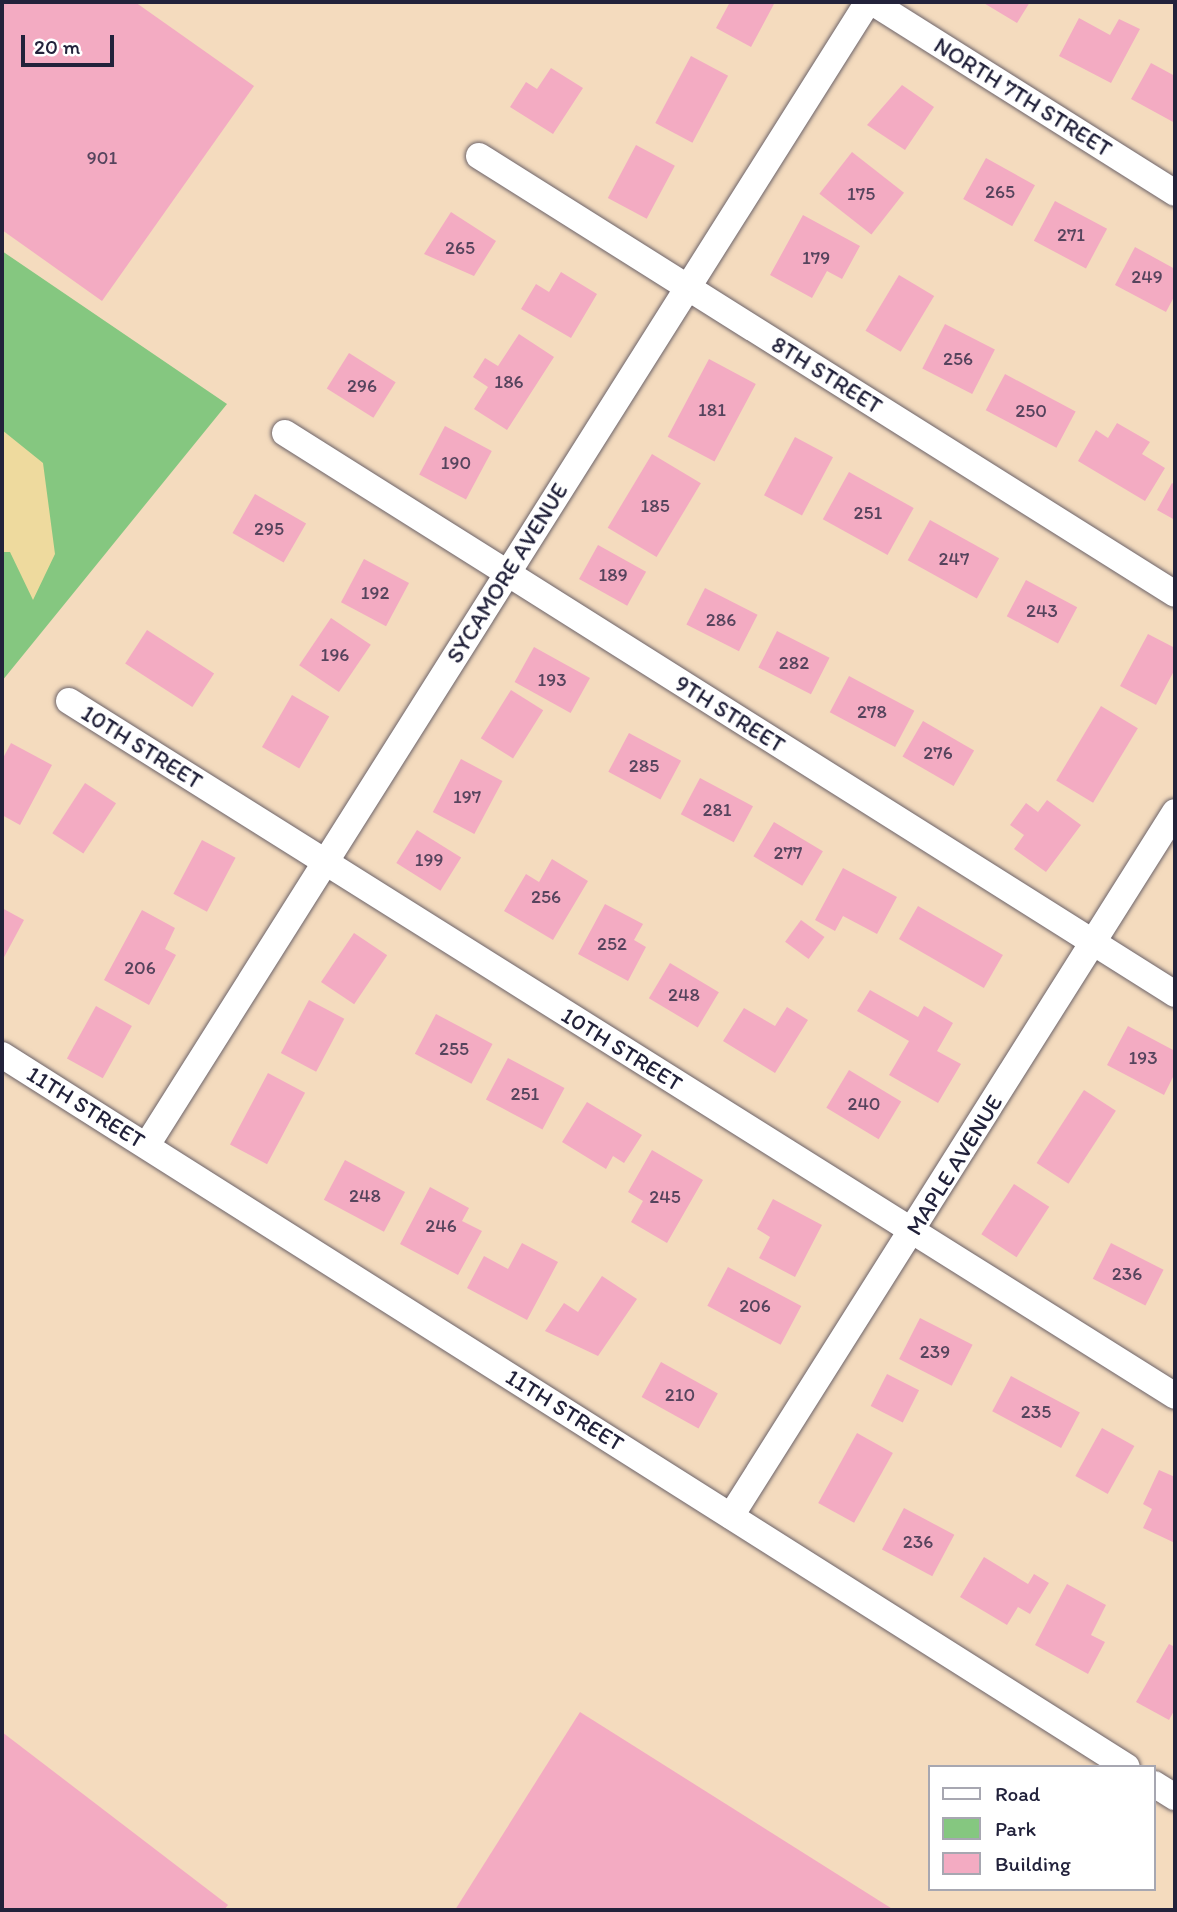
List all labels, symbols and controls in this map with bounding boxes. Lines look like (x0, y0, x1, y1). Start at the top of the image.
scale bar (24, 21, 117, 65)
street label: NORTH 7TH STREET (929, 31, 1117, 163)
text: 20 m (34, 34, 80, 59)
house number: 901 (87, 147, 117, 169)
house number: 265 (985, 181, 1015, 203)
house number: 175 (847, 183, 875, 205)
house number: 271 (1057, 224, 1085, 246)
house number: 265 (445, 237, 475, 259)
house number: 179 (802, 247, 830, 269)
house number: 249 (1131, 266, 1163, 288)
street label: 8TH STREET (767, 330, 887, 420)
house number: 256 (943, 348, 973, 370)
house number: 186 (494, 371, 524, 393)
house number: 296 (347, 375, 377, 397)
house number: 181 (698, 399, 726, 421)
house number: 250 (1015, 400, 1047, 422)
house number: 190 (441, 452, 471, 474)
street label: SYCAMORE AVENUE (441, 478, 573, 668)
house number: 185 (640, 495, 670, 517)
house number: 251 (854, 502, 882, 524)
house number: 295 (254, 518, 284, 540)
house number: 247 (939, 548, 969, 570)
house number: 189 (598, 564, 628, 586)
house number: 192 (361, 582, 389, 604)
house number: 243 (1026, 600, 1058, 622)
house number: 286 (706, 609, 736, 631)
house number: 196 (321, 644, 349, 666)
house number: 282 (779, 652, 809, 674)
house number: 193 (537, 669, 567, 691)
street label: 9TH STREET (670, 669, 790, 759)
street label: 10TH STREET (76, 699, 208, 795)
house number: 278 (857, 701, 887, 723)
house number: 276 (923, 742, 953, 764)
house number: 285 (629, 755, 659, 777)
house number: 197 (453, 786, 481, 808)
house number: 281 (702, 799, 732, 821)
house number: 277 (774, 842, 802, 864)
house number: 199 (415, 849, 443, 871)
house number: 256 (531, 886, 561, 908)
house number: 252 (597, 933, 627, 955)
house number: 206 (124, 957, 156, 979)
house number: 248 (668, 984, 700, 1006)
street label: 10TH STREET (556, 1001, 688, 1097)
house number: 255 (439, 1038, 469, 1060)
house number: 193 (1128, 1047, 1158, 1069)
street label: 11TH STREET (22, 1060, 150, 1154)
house number: 251 (511, 1083, 539, 1105)
street label: MAPLE AVENUE (900, 1090, 1008, 1240)
house number: 240 (847, 1093, 881, 1115)
house number: 248 (349, 1185, 381, 1207)
house number: 245 (649, 1186, 681, 1208)
house number: 246 (425, 1215, 457, 1237)
house number: 236 (1112, 1263, 1142, 1285)
house number: 206 (739, 1295, 771, 1317)
house number: 239 (920, 1341, 950, 1363)
street label: 11TH STREET (501, 1363, 629, 1457)
house number: 210 (665, 1384, 695, 1406)
house number: 235 (1021, 1401, 1051, 1423)
house number: 236 (903, 1531, 933, 1553)
legend (928, 1765, 1156, 1891)
text: Road (995, 1781, 1040, 1806)
text: Park (995, 1816, 1036, 1841)
text: Building (995, 1851, 1071, 1876)

